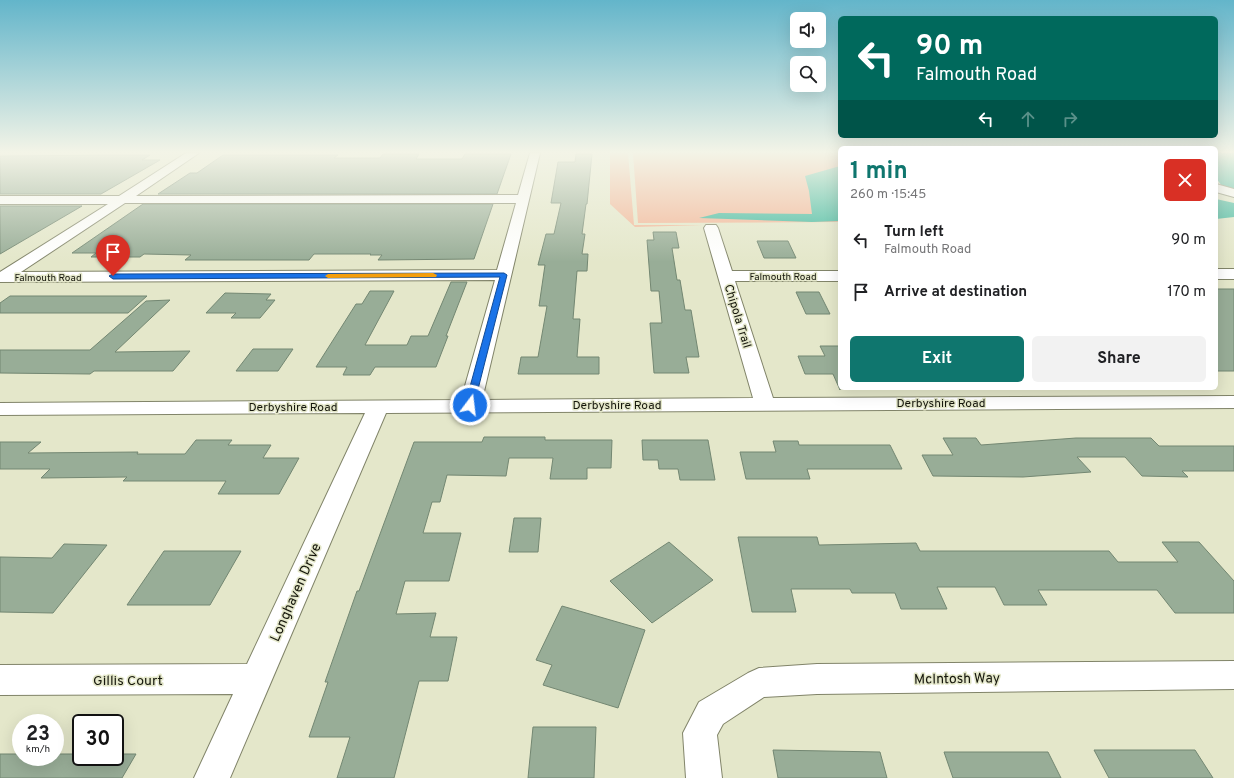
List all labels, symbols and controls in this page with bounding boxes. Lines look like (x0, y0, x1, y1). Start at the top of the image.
map controls (790, 12, 826, 92)
button: sound (790, 12, 826, 48)
text: 90 m (916, 29, 983, 65)
icon: left (850, 32, 902, 84)
button: search (790, 56, 826, 92)
text: Falmouth Road (916, 64, 1037, 87)
icon: left (975, 108, 997, 130)
icon: ahead (1017, 108, 1039, 130)
icon: right (1059, 108, 1081, 130)
text: 1 min (850, 157, 908, 187)
button: close (1164, 159, 1206, 201)
text: 260 m · 15:45 (850, 187, 926, 203)
text: Turn left (884, 223, 944, 242)
icon: left (850, 229, 872, 251)
text: 90 m (1171, 231, 1206, 250)
pin (96, 235, 130, 276)
icon: arrive (102, 241, 124, 263)
text: Falmouth Road (884, 242, 971, 258)
street label: Falmouth Road (749, 271, 817, 284)
street label: Falmouth Road (14, 272, 82, 285)
icon: arrive (850, 281, 872, 303)
street label: Chipola Trail (720, 282, 754, 350)
text: Arrive at destination (884, 283, 1027, 302)
text: 170 m (1167, 283, 1206, 302)
button: Exit (850, 336, 1024, 382)
button: Share (1032, 336, 1206, 382)
position arrow (449, 384, 491, 426)
street label: Derbyshire Road (897, 396, 985, 412)
street label: Derbyshire Road (573, 398, 661, 414)
street label: Derbyshire Road (249, 400, 337, 416)
street label: Longhaven Drive (267, 541, 326, 644)
street label: McIntosh Way (914, 670, 1000, 689)
street label: Gillis Court (93, 673, 163, 690)
speed limit sign: 30 (72, 714, 124, 766)
text: 23 (26, 722, 50, 748)
text: km/h (26, 743, 50, 756)

